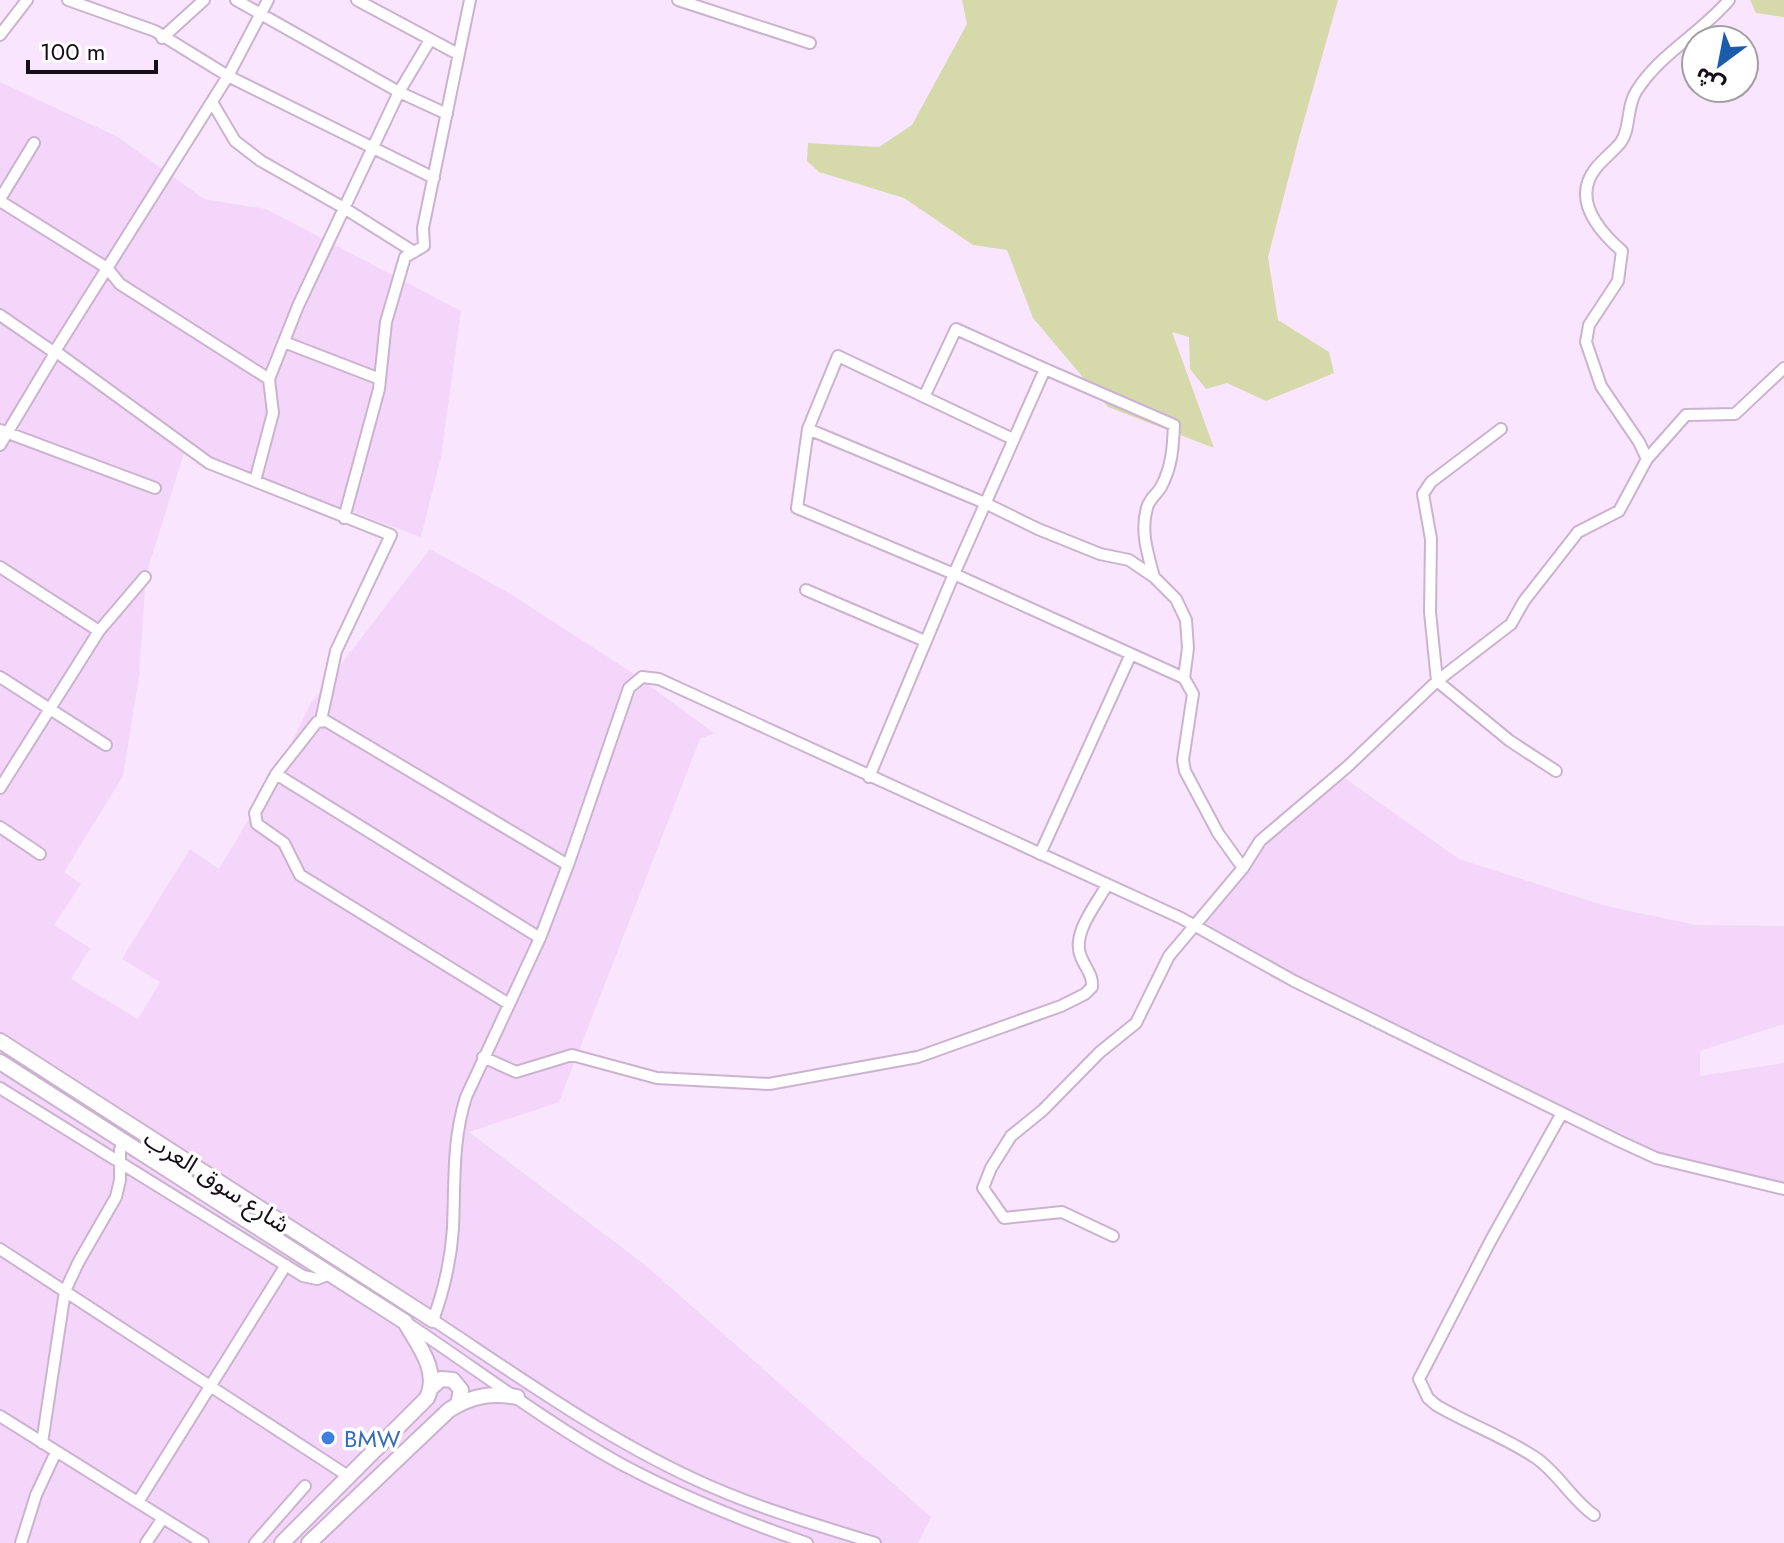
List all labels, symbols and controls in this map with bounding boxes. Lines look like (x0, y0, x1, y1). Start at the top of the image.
scale bar (28, 24, 156, 74)
north arrow (1680, 24, 1760, 104)
text: 100 m (40, 34, 106, 69)
text: ش (1688, 59, 1731, 103)
street label: شارع سوق العرب (137, 1121, 297, 1241)
place label: BMW (344, 1421, 401, 1456)
marker: BMW (319, 1429, 337, 1447)

